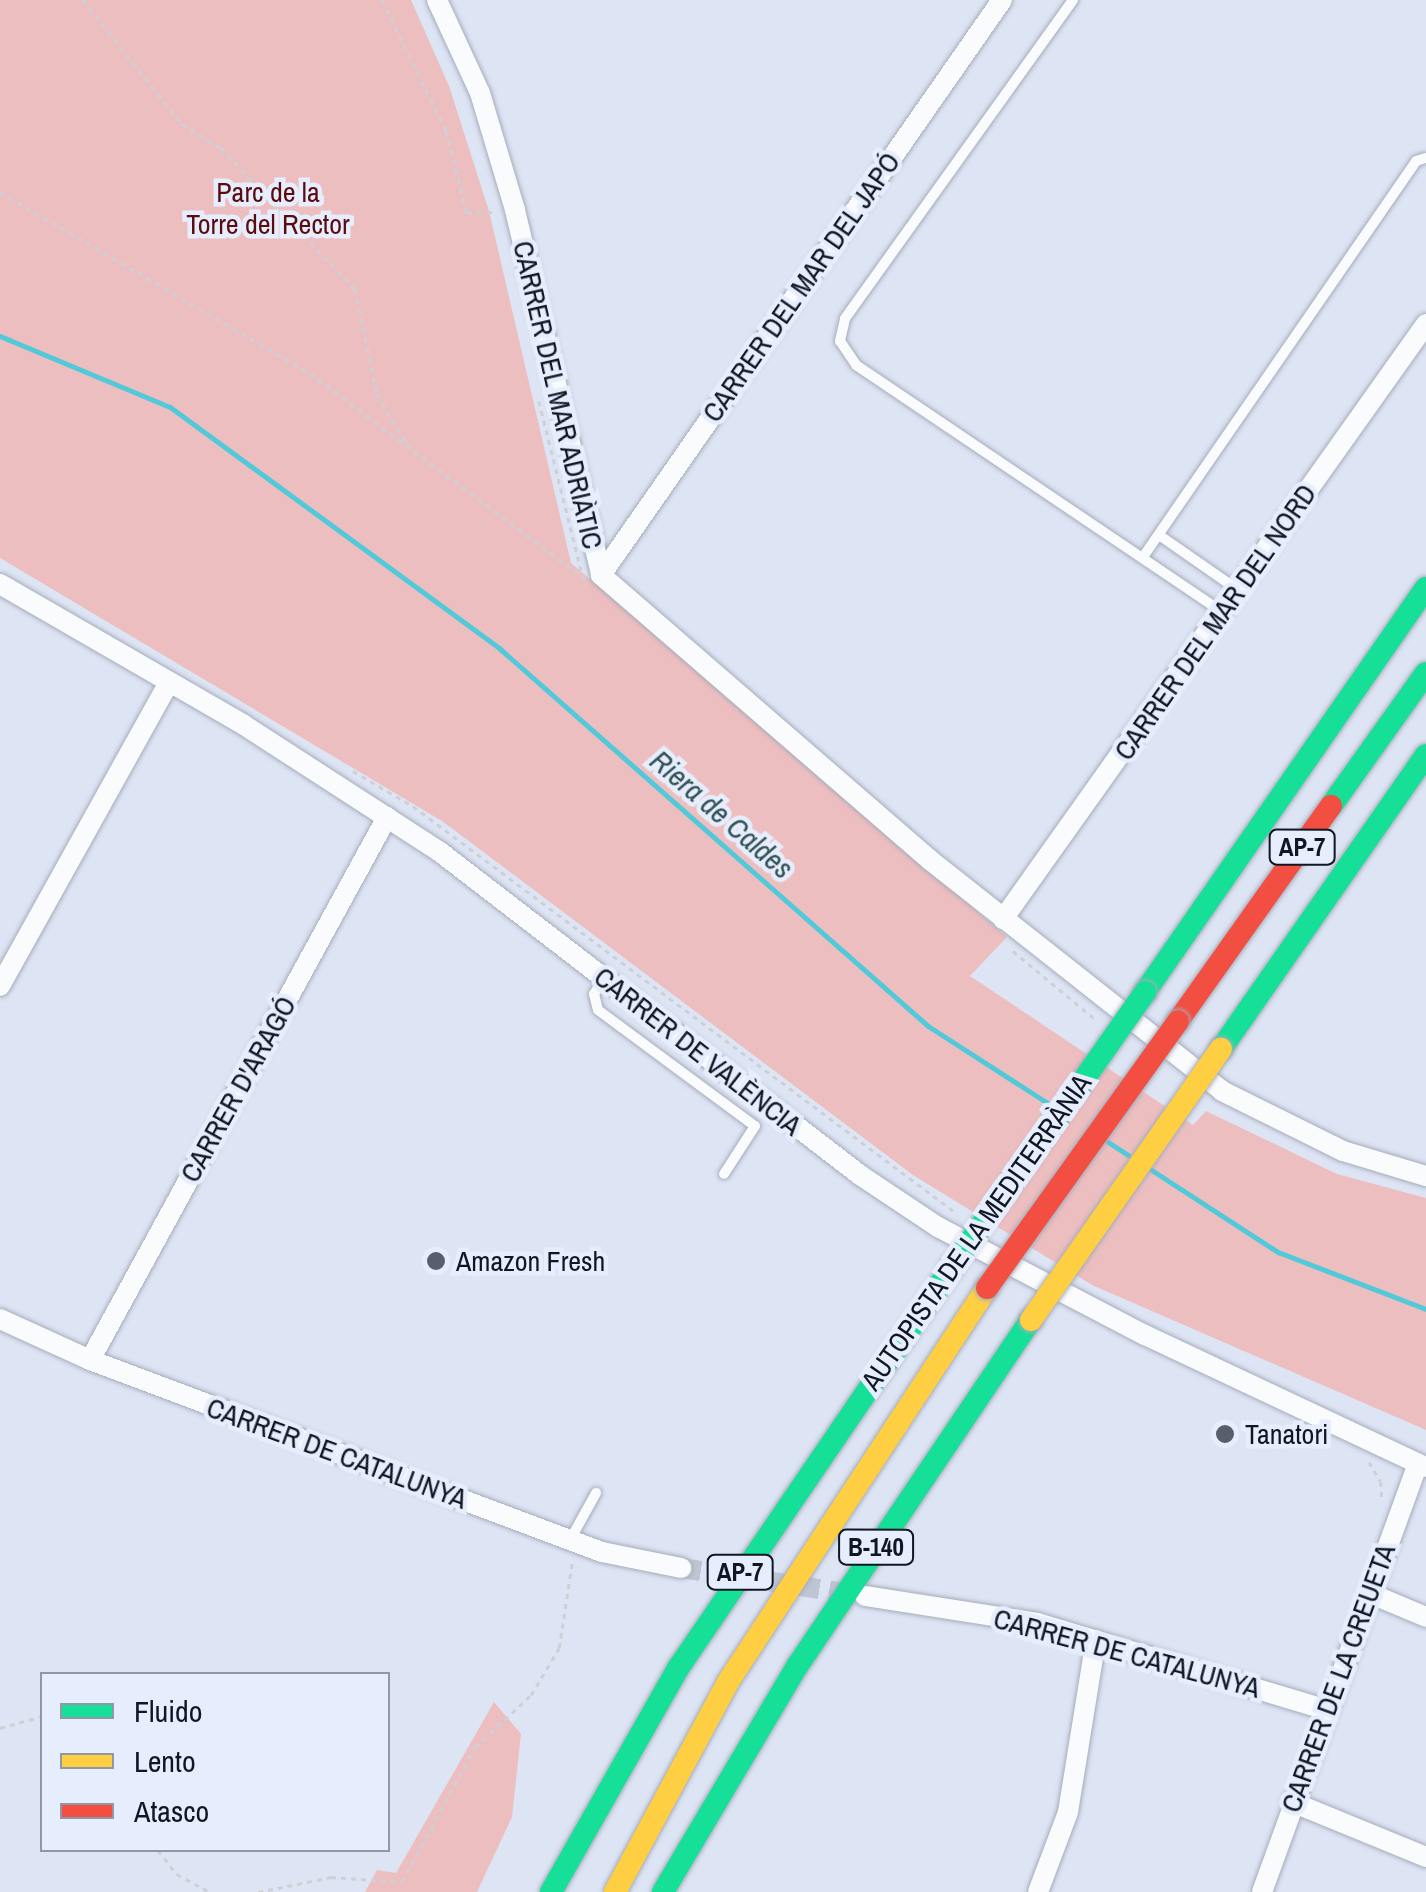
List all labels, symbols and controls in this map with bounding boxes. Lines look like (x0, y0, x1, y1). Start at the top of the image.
street label: CARRER DEL MAR DEL JAPÓ (695, 145, 907, 429)
park label: Parc de la Torre del Rector (186, 175, 350, 241)
street label: CARRER DEL MAR ADRIÀTIC (506, 237, 610, 553)
street label: CARRER DEL MAR DEL NORD (1106, 477, 1324, 767)
water label: Riera de Caldes (643, 742, 801, 886)
road number: AP-7 (1267, 827, 1337, 867)
street label: CARRER DE VALÈNCIA (588, 960, 808, 1142)
street label: CARRER D'ARAGÓ (173, 990, 303, 1188)
street label: AUTOPISTA DE LA MEDITERRÀNIA (853, 1066, 1099, 1398)
place label: Amazon Fresh (456, 1244, 605, 1278)
marker: Amazon Fresh (425, 1250, 447, 1272)
street label: CARRER DE CATALUNYA (202, 1390, 472, 1516)
place label: Tanatori (1245, 1417, 1328, 1451)
marker: Tanatori (1214, 1423, 1236, 1445)
road number: B-140 (836, 1527, 916, 1567)
street label: CARRER DE LA CREUETA (1274, 1539, 1402, 1817)
road number: AP-7 (705, 1552, 775, 1592)
street label: CARRER DE CATALUNYA (990, 1601, 1264, 1705)
legend (40, 1672, 390, 1852)
text: Fluido (134, 1691, 202, 1731)
text: Lento (134, 1741, 196, 1781)
text: Atasco (134, 1791, 209, 1831)

